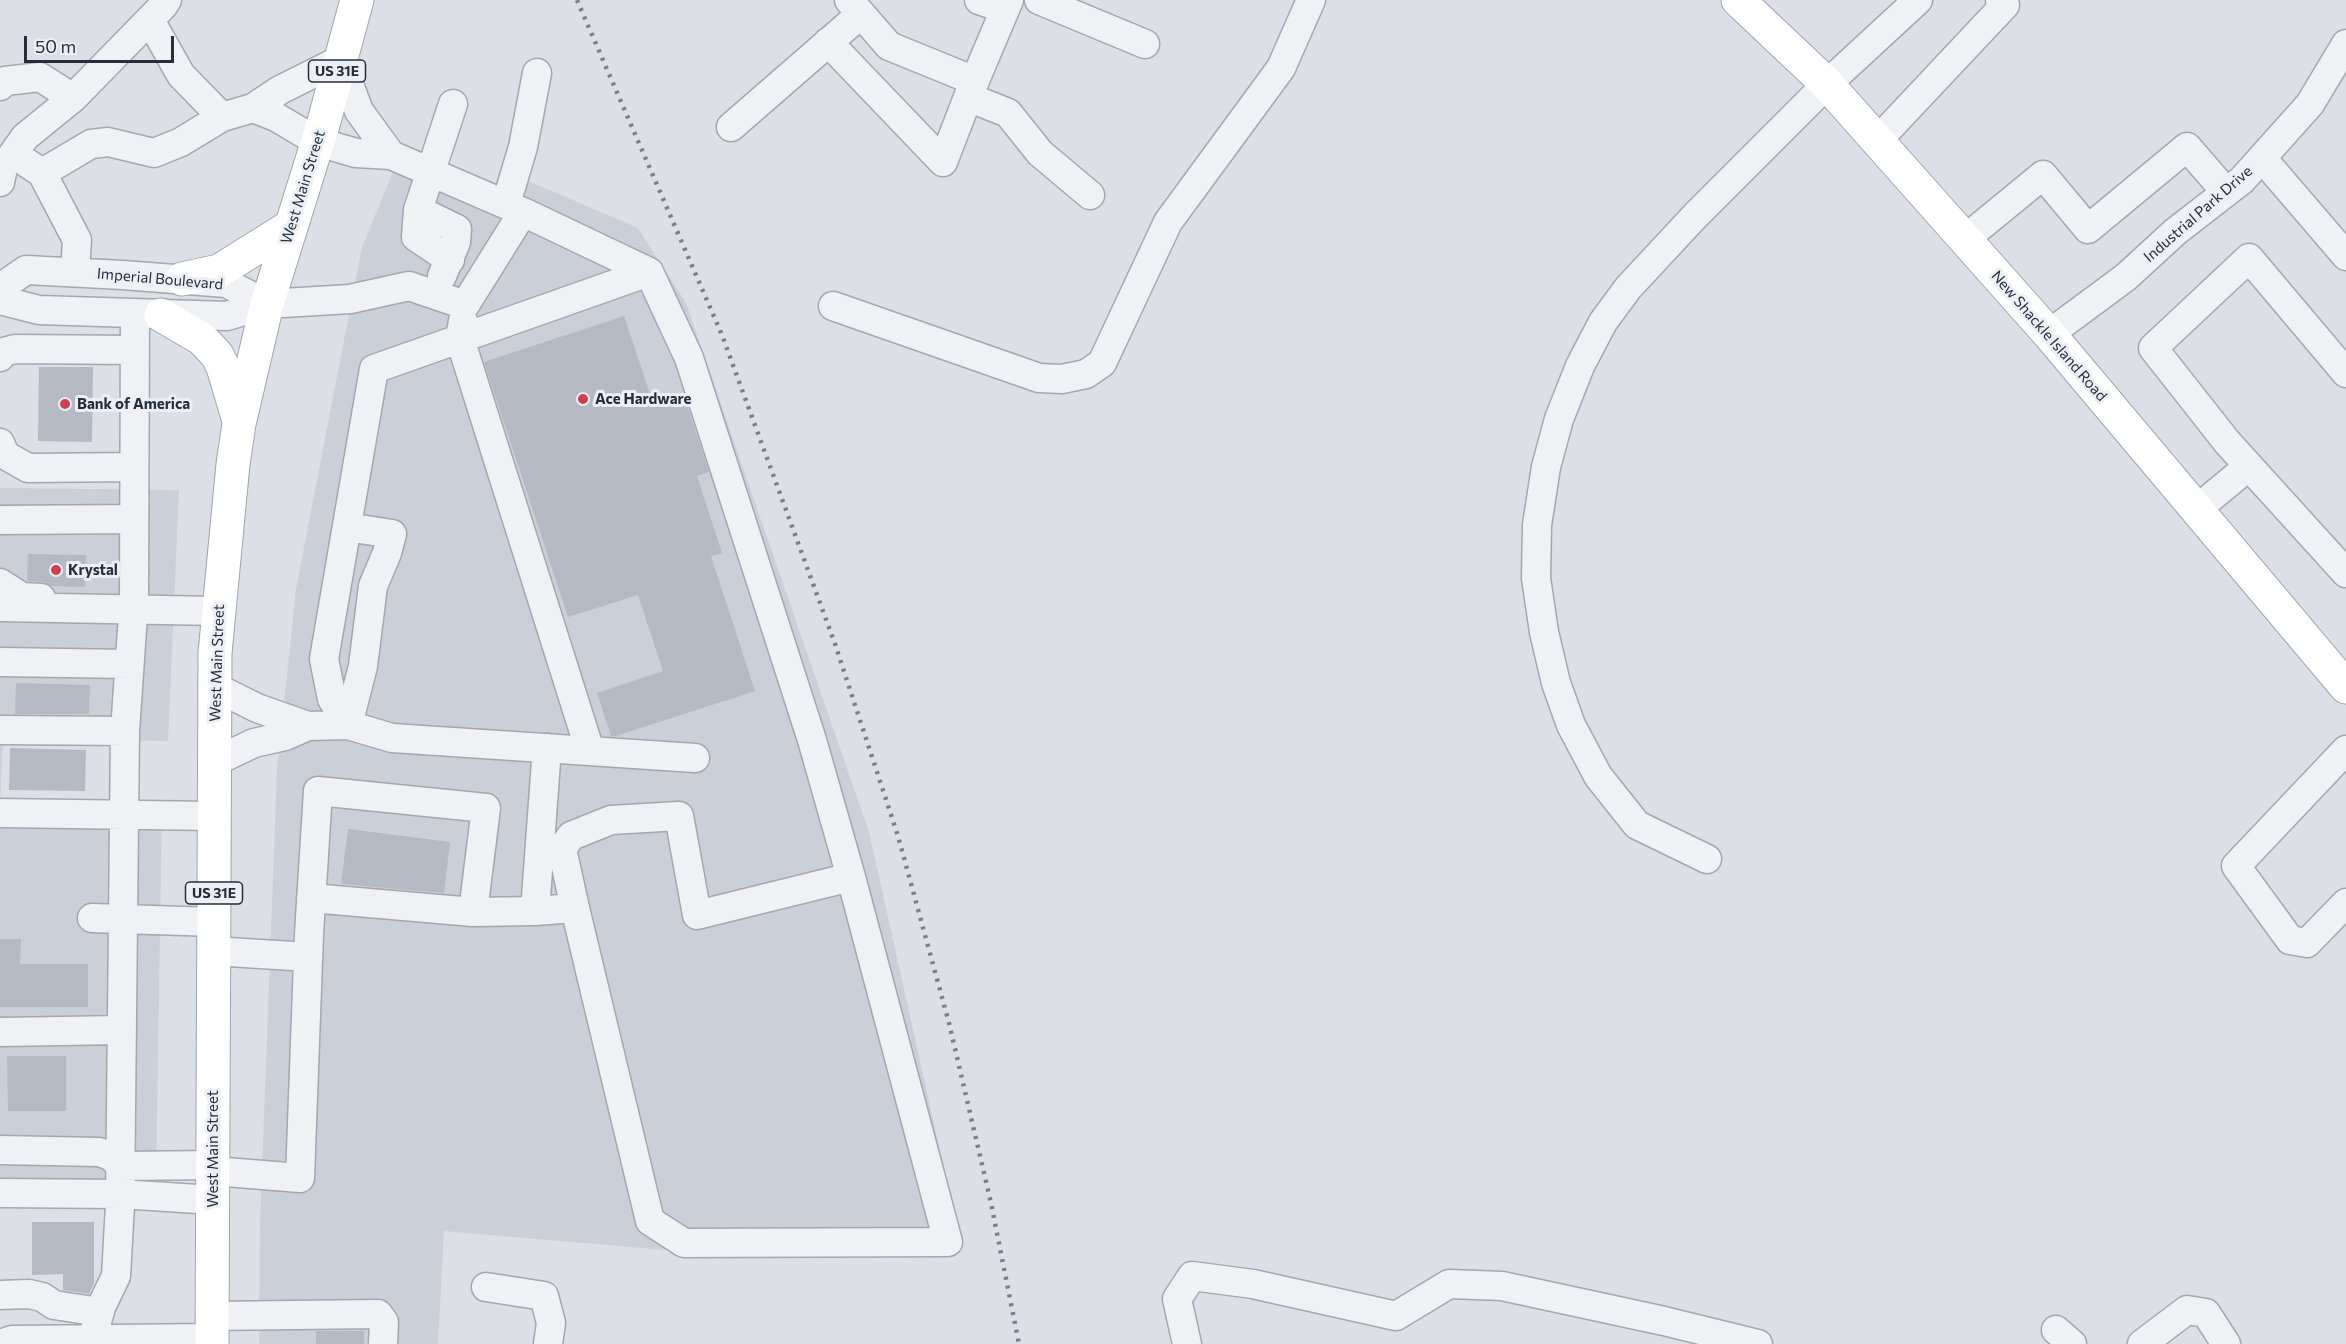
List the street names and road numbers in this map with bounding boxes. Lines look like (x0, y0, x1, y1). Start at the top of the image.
road number: US 31E (308, 60, 366, 82)
street label: West Main Street (277, 128, 329, 246)
street label: Industrial Park Drive (2140, 162, 2256, 266)
street label: Imperial Boulevard (96, 265, 224, 293)
street label: New Shackle Island Road (1987, 267, 2111, 405)
street label: West Main Street (206, 604, 228, 722)
road number: US 31E (186, 882, 242, 904)
street label: West Main Street (204, 1090, 222, 1208)

